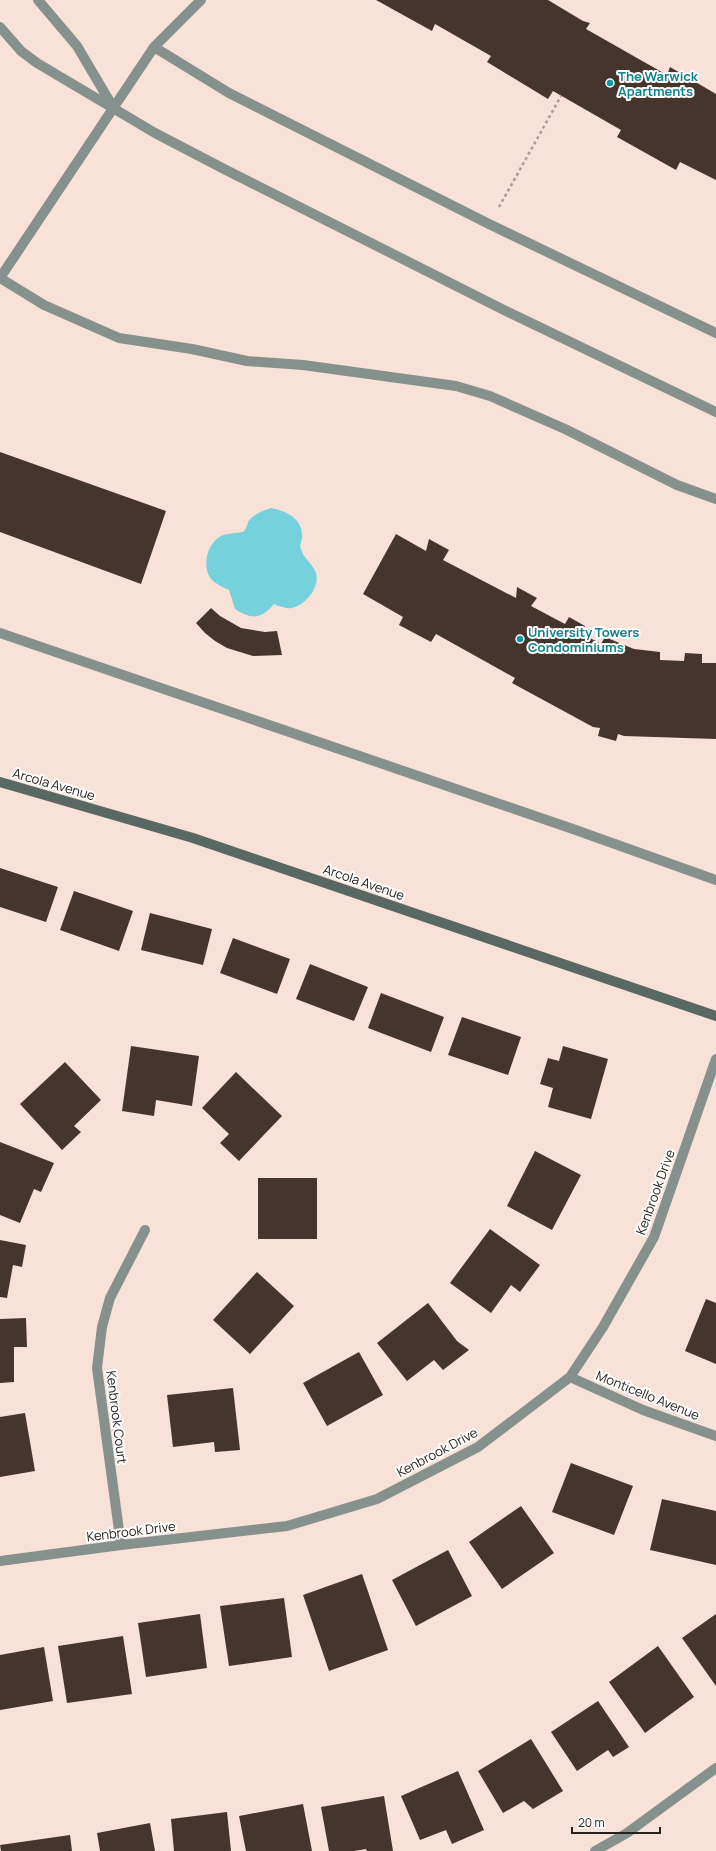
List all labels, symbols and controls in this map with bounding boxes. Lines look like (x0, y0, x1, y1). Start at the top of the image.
place label: The Warwick Apartments (618, 67, 699, 100)
marker: The Warwick Apartments (605, 78, 615, 88)
place label: University Towers Condominiums (528, 623, 639, 656)
marker: University Towers Condominiums (515, 634, 525, 644)
street label: Arcola Avenue (11, 764, 98, 804)
street label: Arcola Avenue (321, 860, 407, 904)
street label: Kenbrook Drive (631, 1147, 679, 1237)
street label: Monticello Avenue (594, 1366, 703, 1424)
street label: Kenbrook Court (102, 1369, 132, 1465)
street label: Kenbrook Drive (393, 1423, 481, 1481)
street label: Kenbrook Drive (86, 1517, 177, 1545)
scale bar (572, 1809, 660, 1835)
text: 20 m (578, 1814, 605, 1831)

